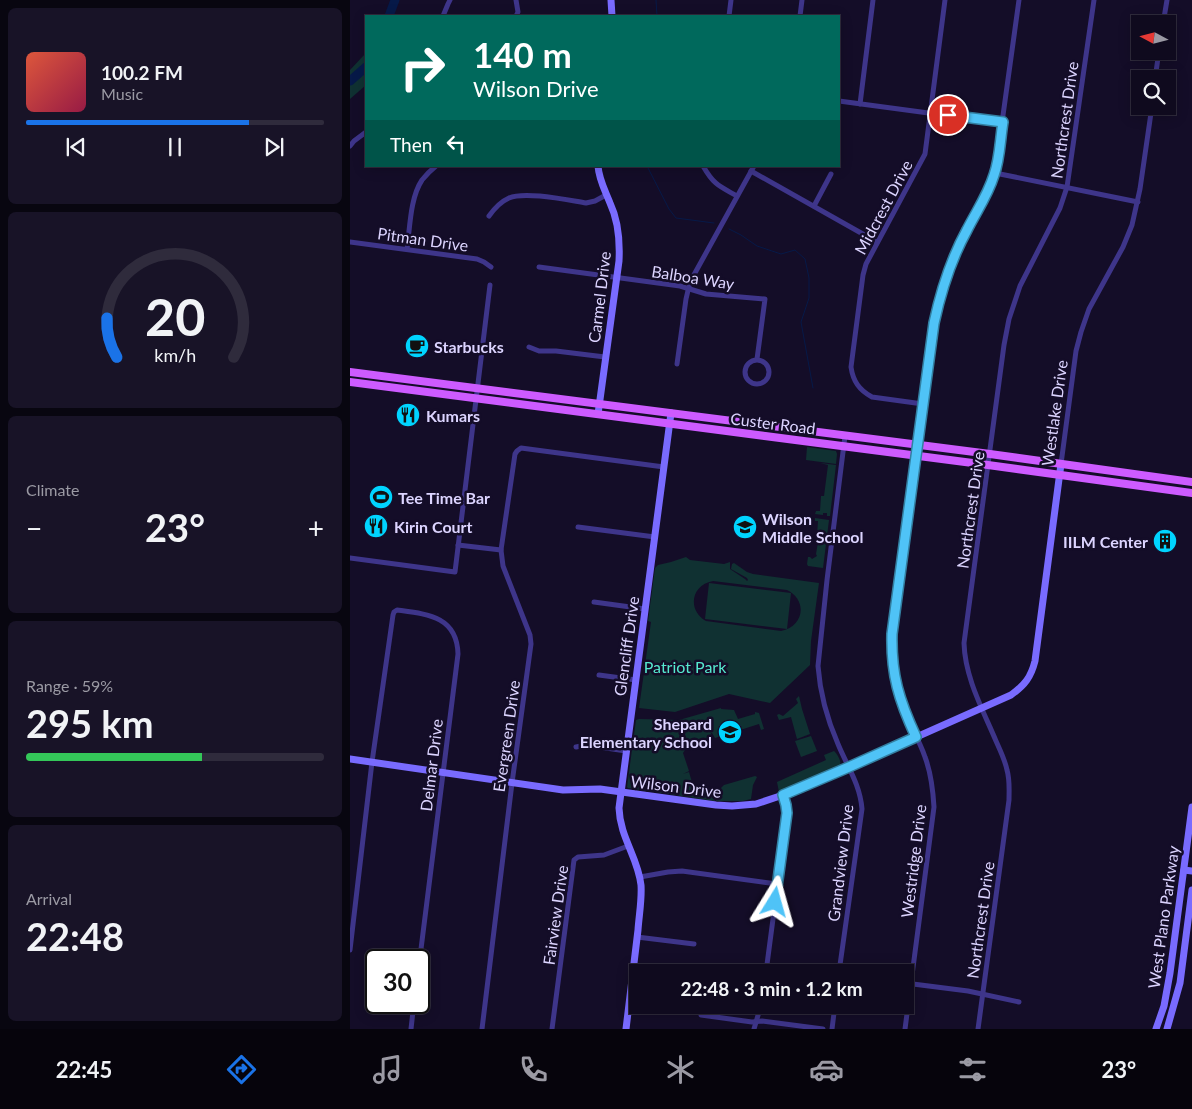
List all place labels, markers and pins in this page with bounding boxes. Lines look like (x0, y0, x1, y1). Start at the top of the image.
pin (927, 94, 969, 136)
cafe icon: Starbucks (404, 333, 430, 359)
place label: Starbucks (434, 337, 504, 356)
restaurant icon: Kumars (395, 402, 421, 428)
place label: Kumars (426, 406, 480, 425)
sports icon: Tee Time Bar (368, 484, 394, 510)
place label: Tee Time Bar (398, 488, 490, 507)
place label: Wilson Middle School (762, 509, 864, 546)
restaurant icon: Kirin Court (363, 513, 389, 539)
school or university icon: Wilson Middle School (732, 514, 758, 540)
place label: Kirin Court (394, 517, 473, 536)
building icon: IILM Center (1152, 528, 1178, 554)
place label: IILM Center (1063, 532, 1148, 551)
place label: Shepard Elementary School (580, 714, 712, 751)
school or university icon: Shepard Elementary School (717, 719, 743, 745)

